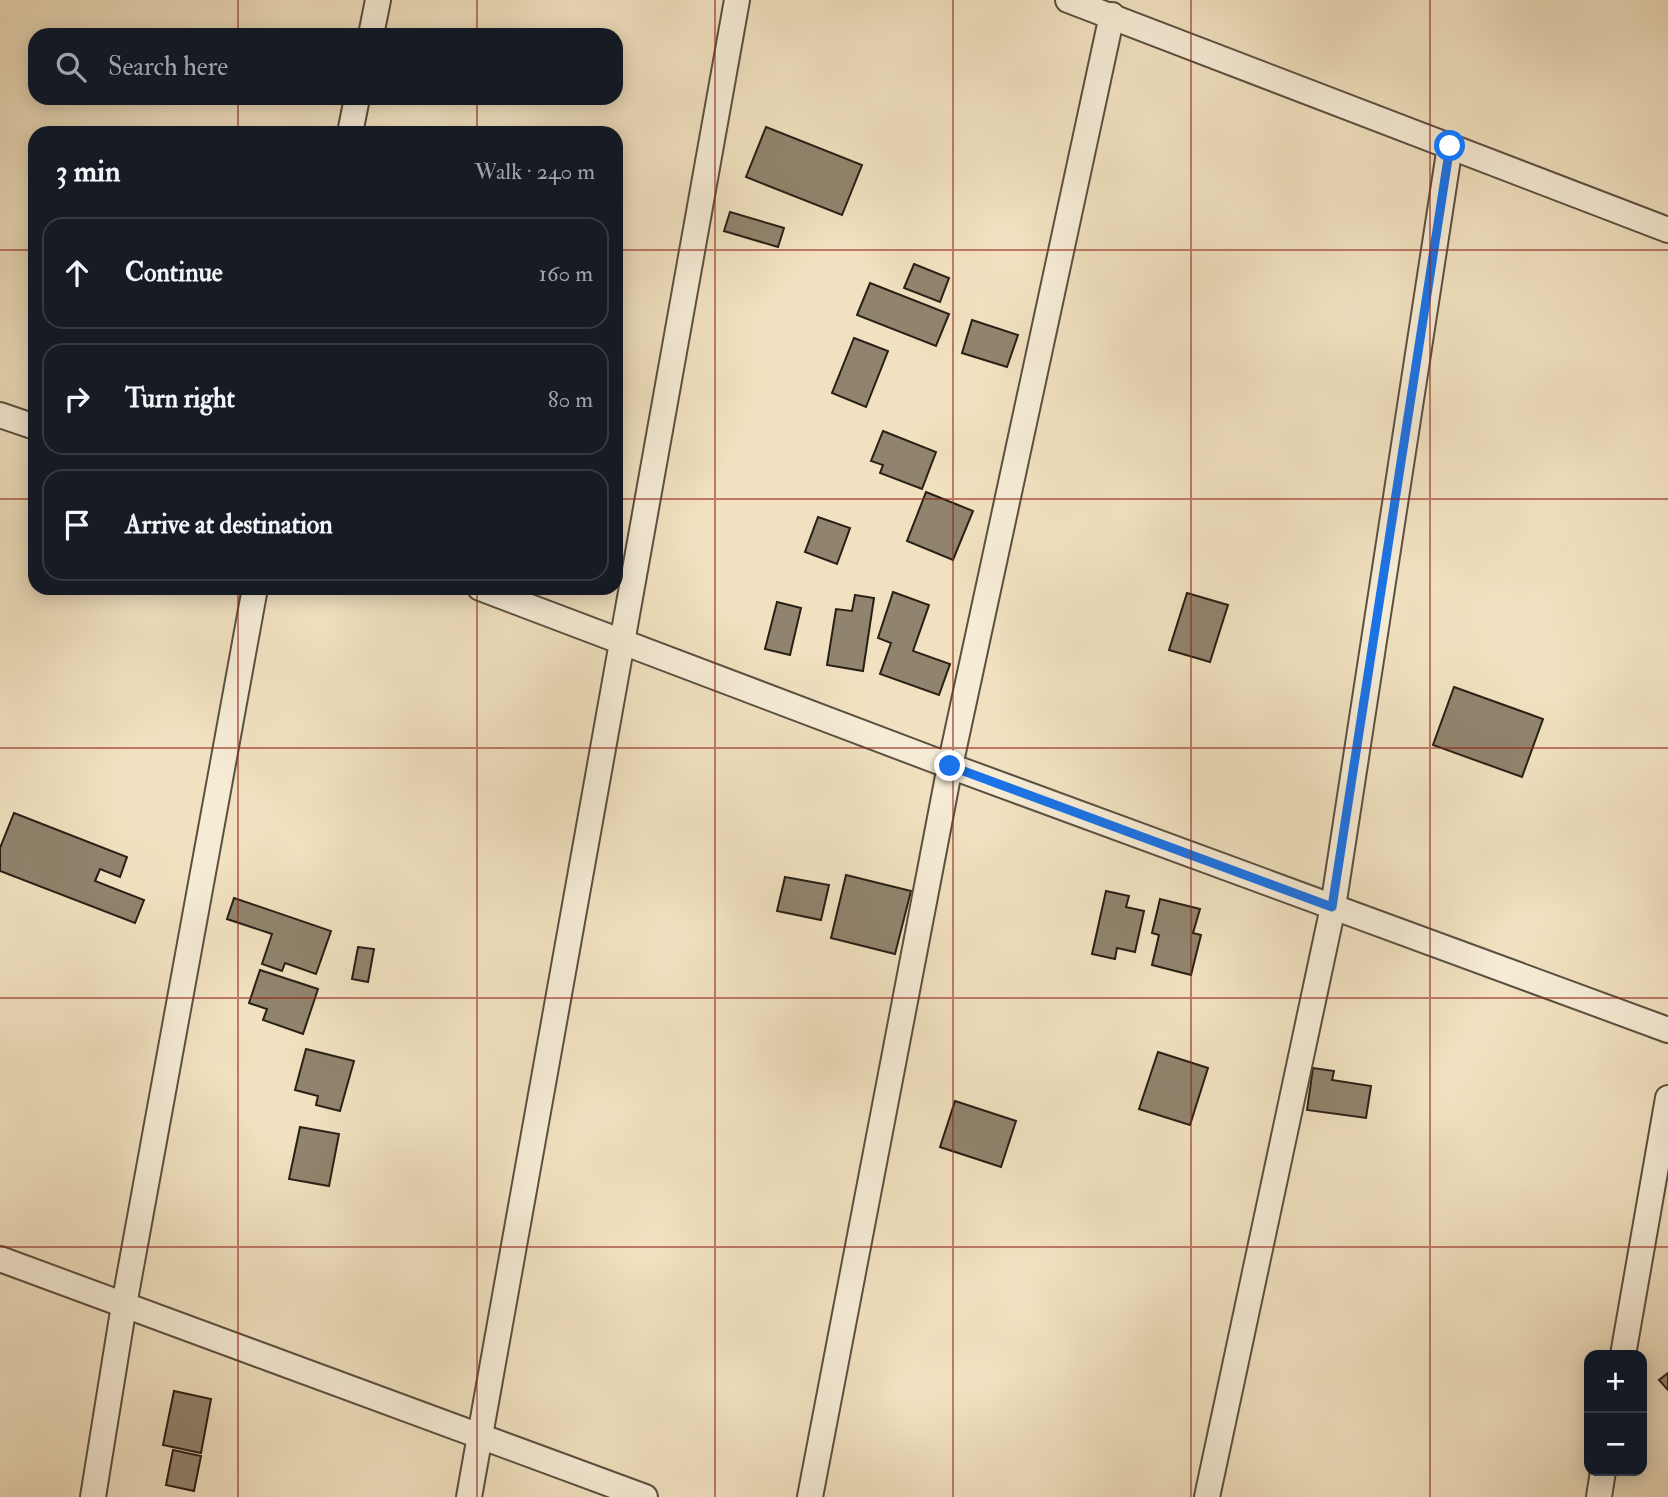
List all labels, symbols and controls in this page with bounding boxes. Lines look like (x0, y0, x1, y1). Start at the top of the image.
search box (28, 28, 623, 105)
icon: search (52, 48, 90, 86)
text: Search here (108, 51, 228, 83)
route start (1434, 130, 1465, 161)
text: 3 min (56, 153, 121, 190)
text: Walk · 240 m (475, 157, 595, 186)
icon: ahead (58, 254, 96, 292)
text: Continue (125, 257, 223, 289)
text: 160 m (539, 259, 593, 288)
icon: right (58, 380, 96, 418)
text: Turn right (125, 383, 235, 415)
text: 80 m (548, 385, 593, 414)
icon: arrive (58, 506, 96, 544)
text: Arrive at destination (125, 509, 333, 541)
route end (934, 750, 965, 781)
map controls (1584, 1350, 1647, 1476)
button: + (1584, 1350, 1647, 1413)
button: − (1584, 1413, 1647, 1476)

